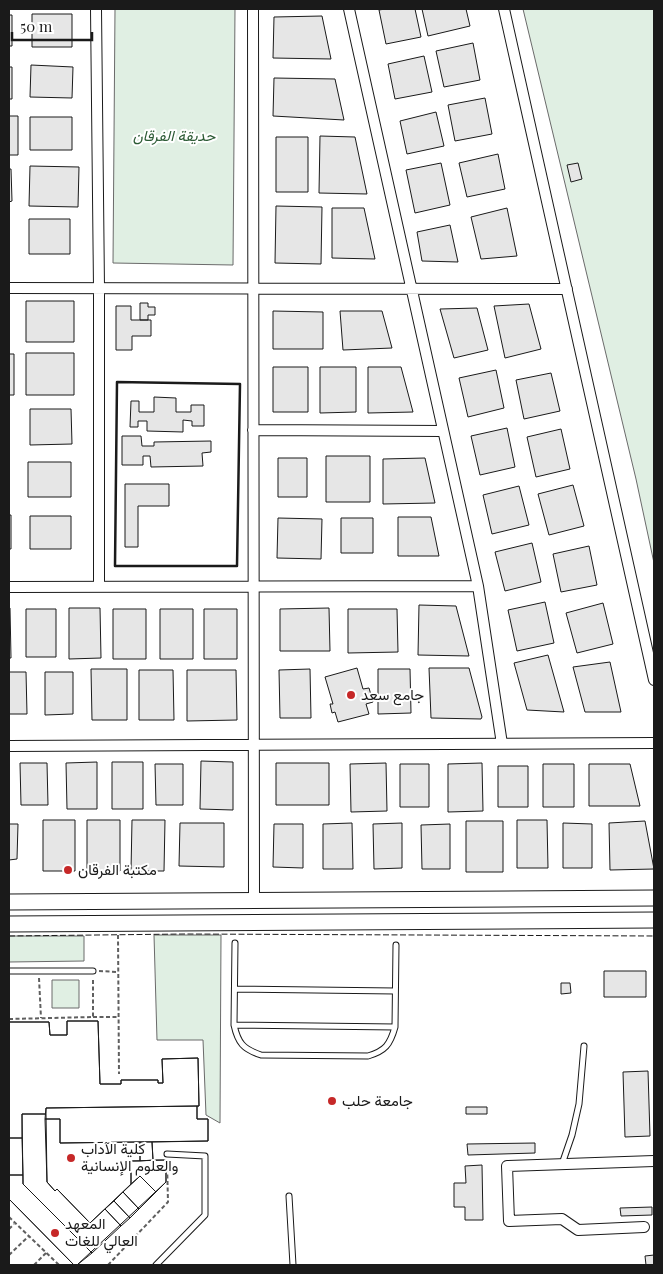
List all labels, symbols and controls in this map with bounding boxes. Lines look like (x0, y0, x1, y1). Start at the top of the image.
scale bar (12, 10, 92, 42)
text: 50 m (20, 16, 53, 36)
park label: حديقة الفرقان (133, 125, 216, 145)
place label: جامع سعد (361, 684, 424, 706)
marker: جامع سعد (345, 689, 357, 701)
place label: مكتبة الفرقان (78, 859, 157, 879)
marker: مكتبة الفرقان (62, 864, 74, 876)
place label: جامعة حلب (342, 1090, 413, 1110)
marker: جامعة حلب (326, 1095, 338, 1107)
place label: كلية الآداب والعلوم الإنسانية (81, 1138, 179, 1176)
marker: كلية الآداب والعلوم الإنسانية (65, 1152, 77, 1164)
place label: المعهد العالي للغات (65, 1213, 138, 1254)
marker: المعهد العالي للغات (49, 1227, 61, 1239)

